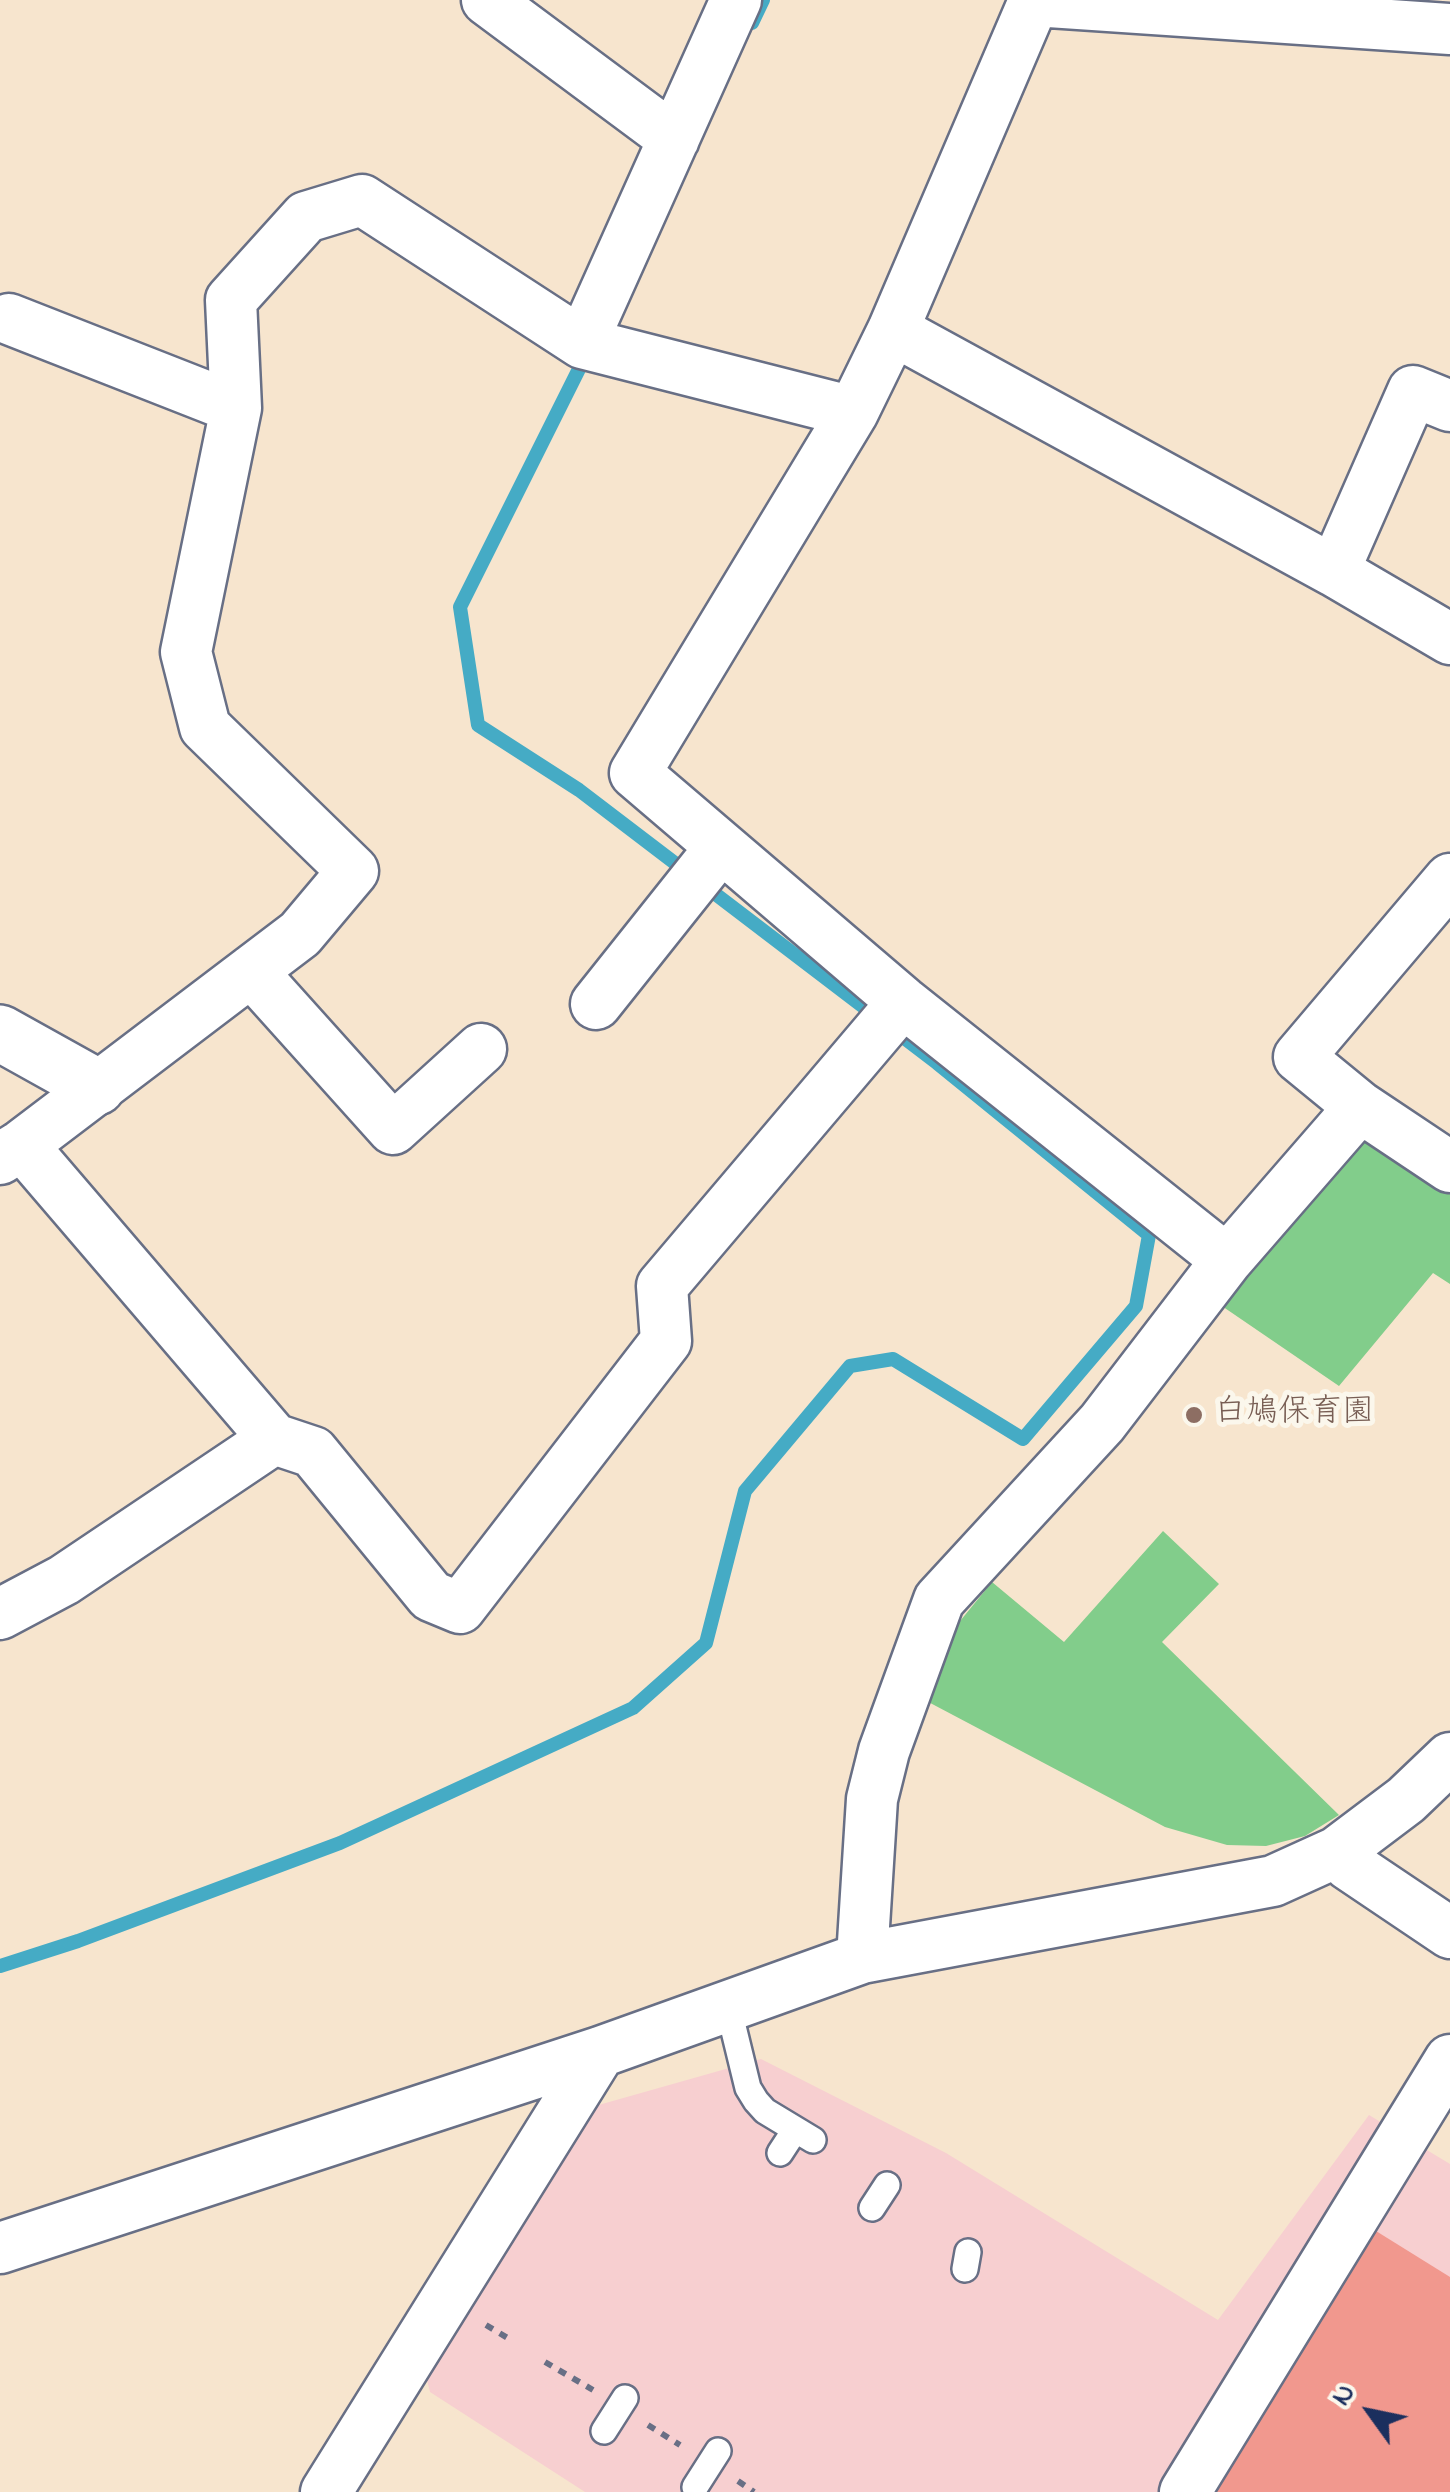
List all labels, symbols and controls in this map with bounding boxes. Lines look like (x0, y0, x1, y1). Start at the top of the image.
place label: 白鳩保育園 (1214, 1396, 1374, 1434)
marker: 白鳩保育園 (1183, 1404, 1205, 1426)
north arrow (1320, 2362, 1420, 2462)
text: N (1322, 2376, 1367, 2414)

